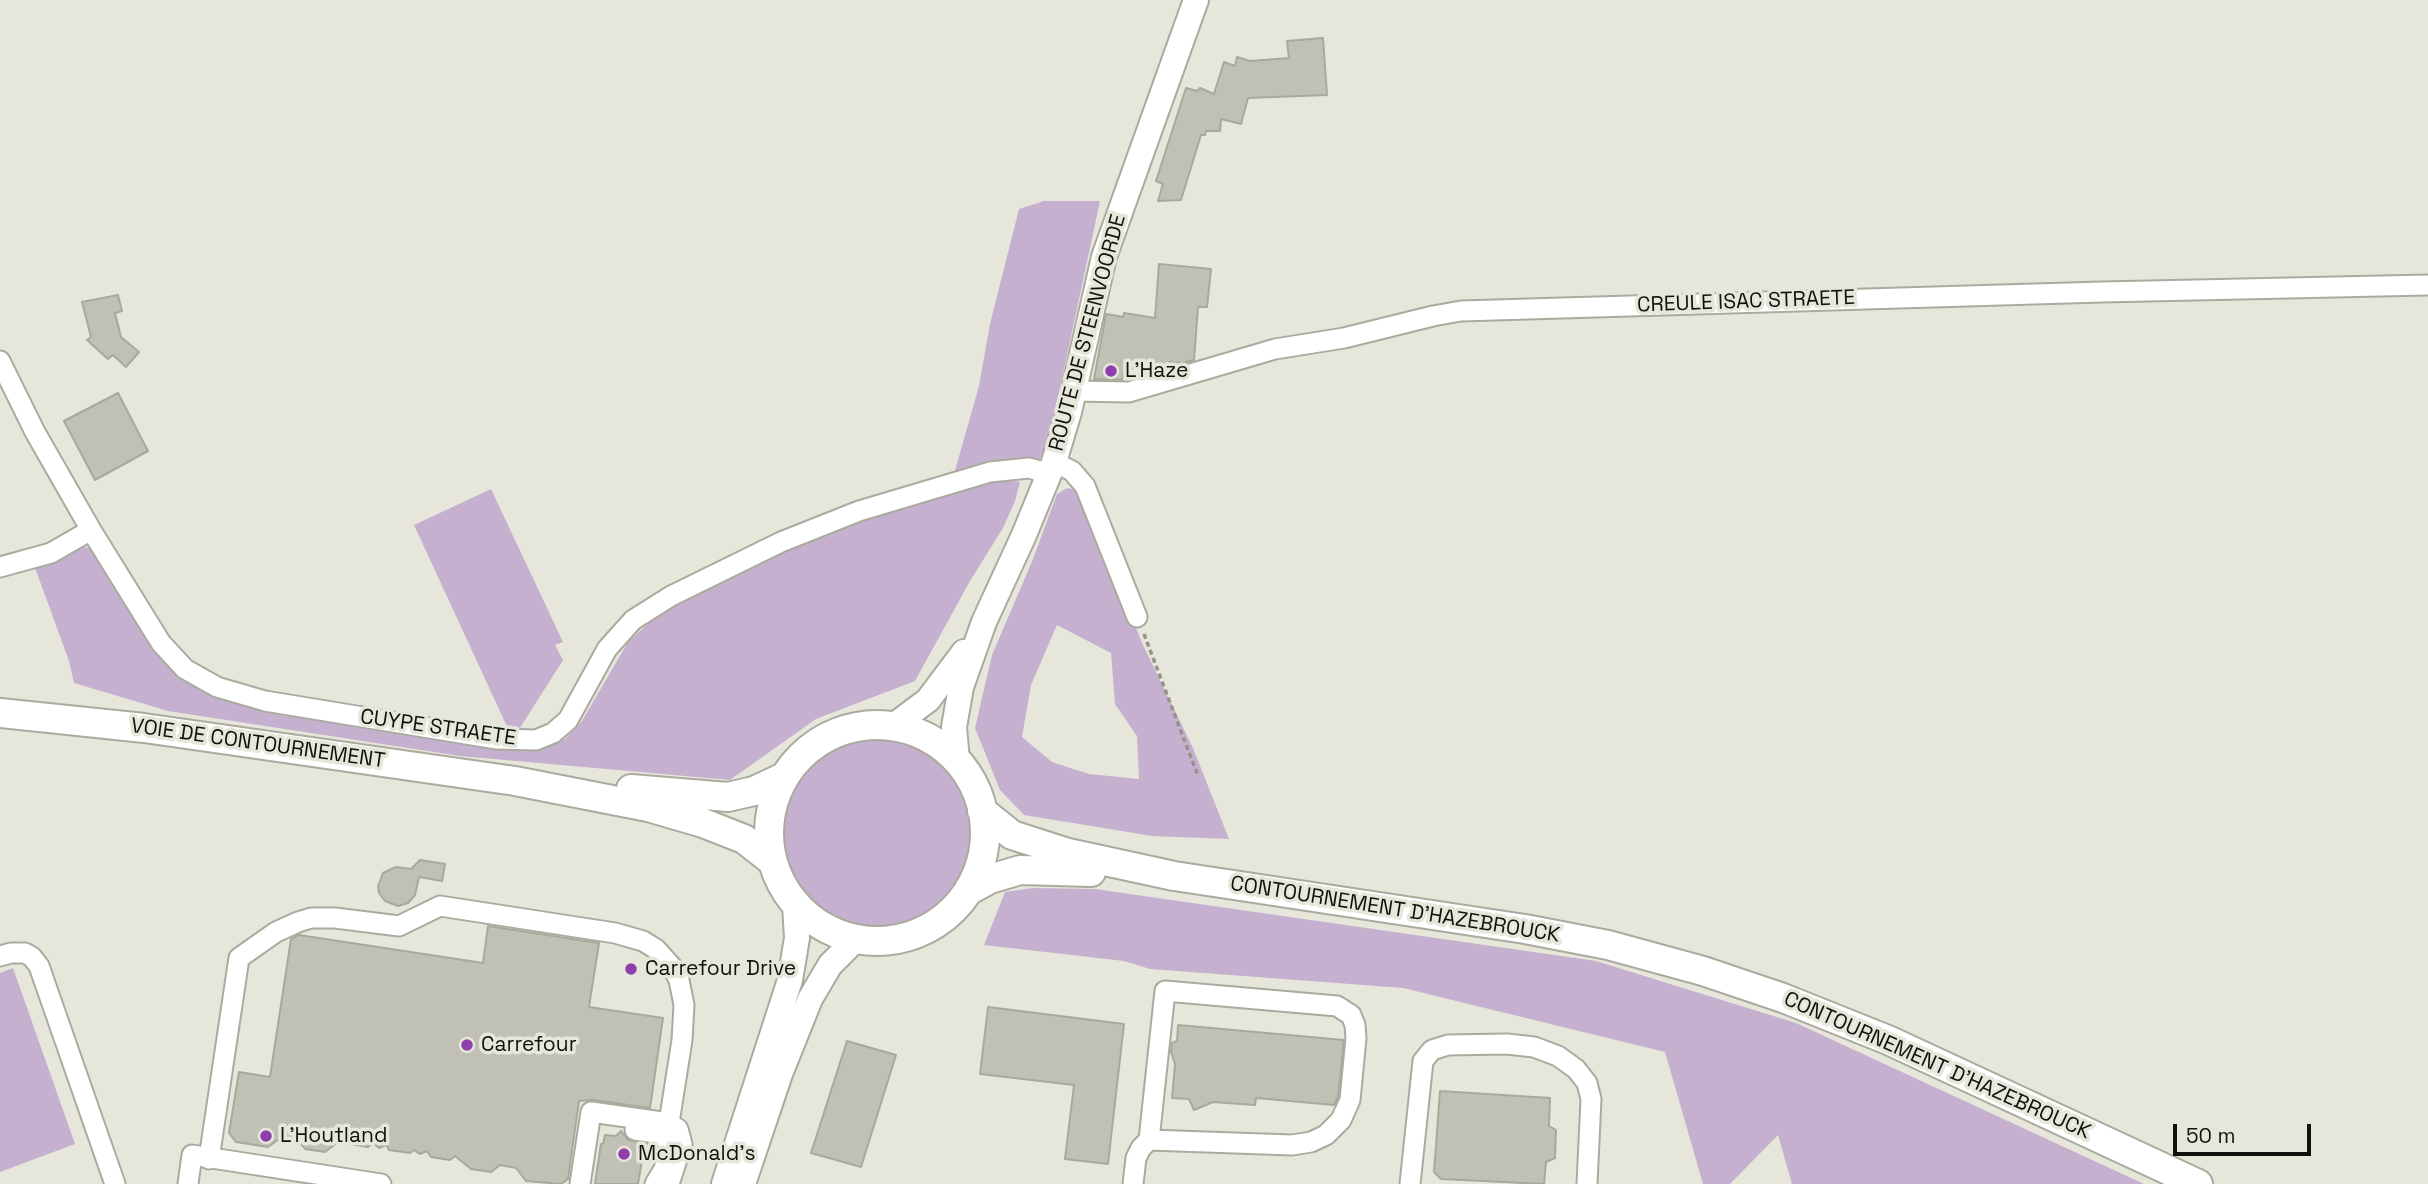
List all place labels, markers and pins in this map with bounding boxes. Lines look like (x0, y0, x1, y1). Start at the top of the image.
place label: L'Haze (1125, 358, 1188, 384)
marker: L'Haze (1103, 363, 1119, 379)
place label: Carrefour Drive (645, 956, 796, 982)
marker: Carrefour Drive (623, 961, 639, 977)
place label: Carrefour (481, 1032, 577, 1058)
marker: Carrefour (459, 1037, 475, 1053)
place label: L'Houtland (280, 1123, 387, 1149)
marker: L'Houtland (258, 1128, 274, 1144)
place label: McDonald's (638, 1141, 756, 1167)
marker: McDonald's (616, 1146, 632, 1162)

